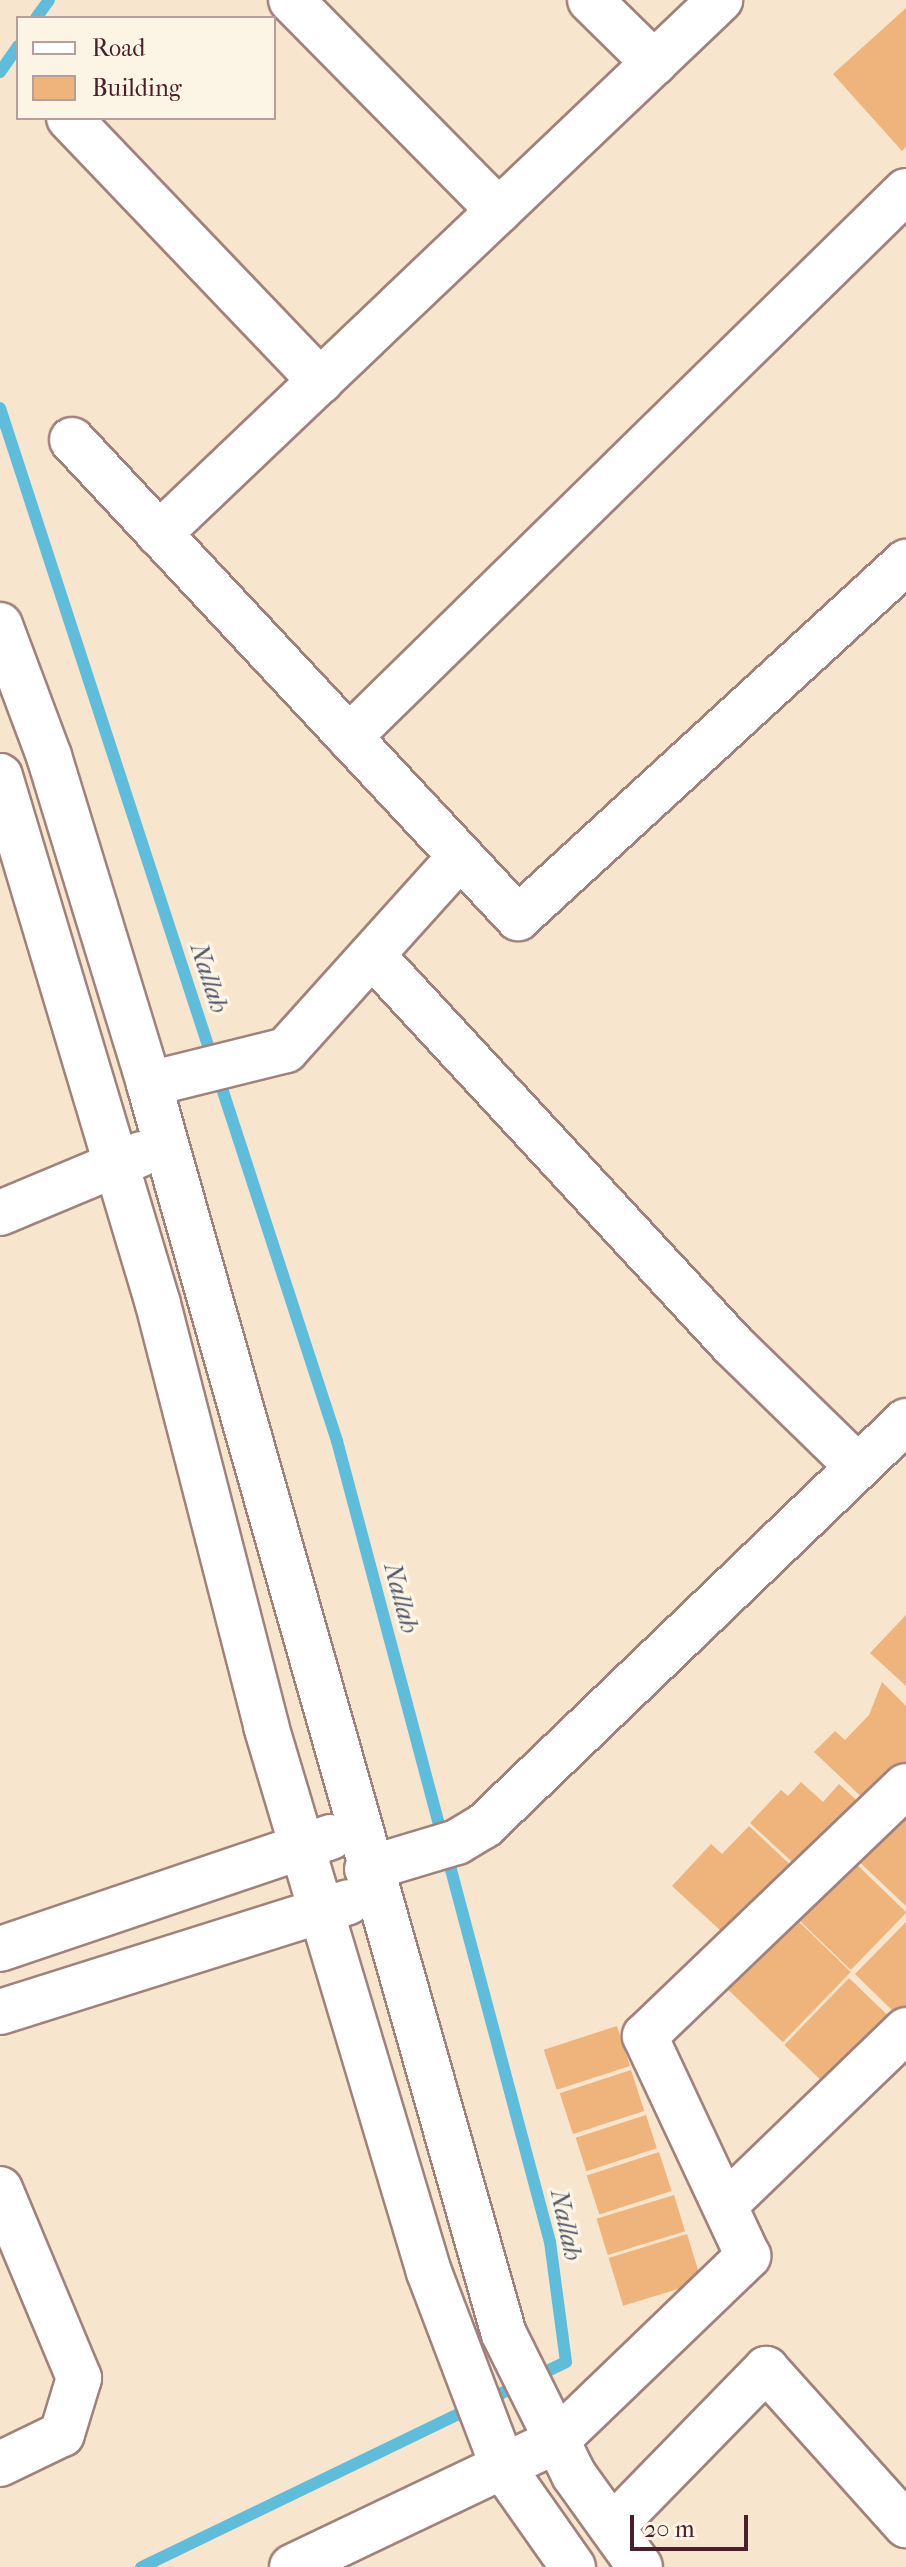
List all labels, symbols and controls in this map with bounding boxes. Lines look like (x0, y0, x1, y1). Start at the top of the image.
legend (16, 16, 276, 120)
text: Road (92, 34, 145, 62)
text: Building (92, 74, 182, 102)
water label: Nallah (183, 939, 235, 1017)
water label: Nallah (377, 1559, 425, 1637)
water label: Nallah (543, 2187, 589, 2263)
scale bar (634, 2499, 752, 2549)
text: 20 m (644, 2515, 695, 2543)

